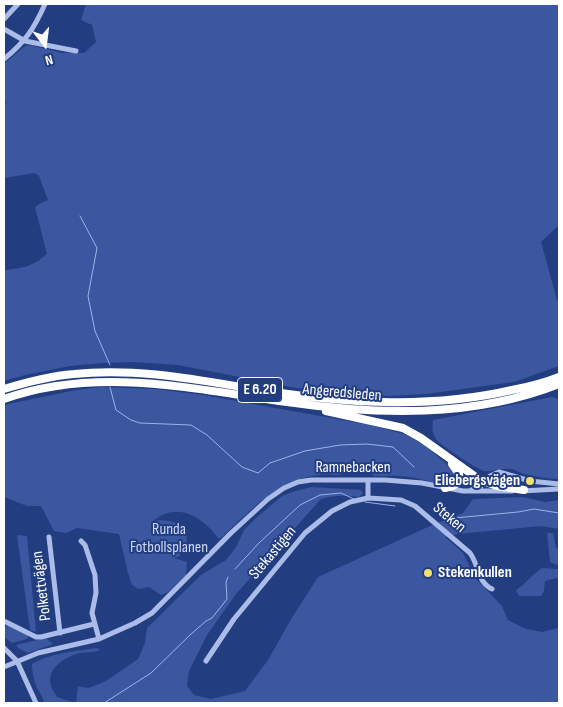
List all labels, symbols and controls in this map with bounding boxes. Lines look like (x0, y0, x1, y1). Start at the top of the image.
north arrow (20, 20, 70, 70)
text: N (43, 51, 55, 69)
road number: E 6.20 (238, 378, 282, 402)
street label: Angeredsleden (302, 380, 382, 406)
street label: Ramnebacken (315, 458, 391, 478)
place label: Eliebergsvägen (435, 471, 520, 491)
marker: Eliebergsvägen (524, 475, 536, 487)
street label: Steken (429, 499, 469, 537)
park label: Runda Fotbollsplanen (130, 520, 208, 558)
street label: Stekastigen (245, 523, 301, 583)
street label: Polkettvägen (28, 550, 56, 622)
place label: Stekenkullen (438, 563, 512, 583)
marker: Stekenkullen (422, 567, 434, 579)

